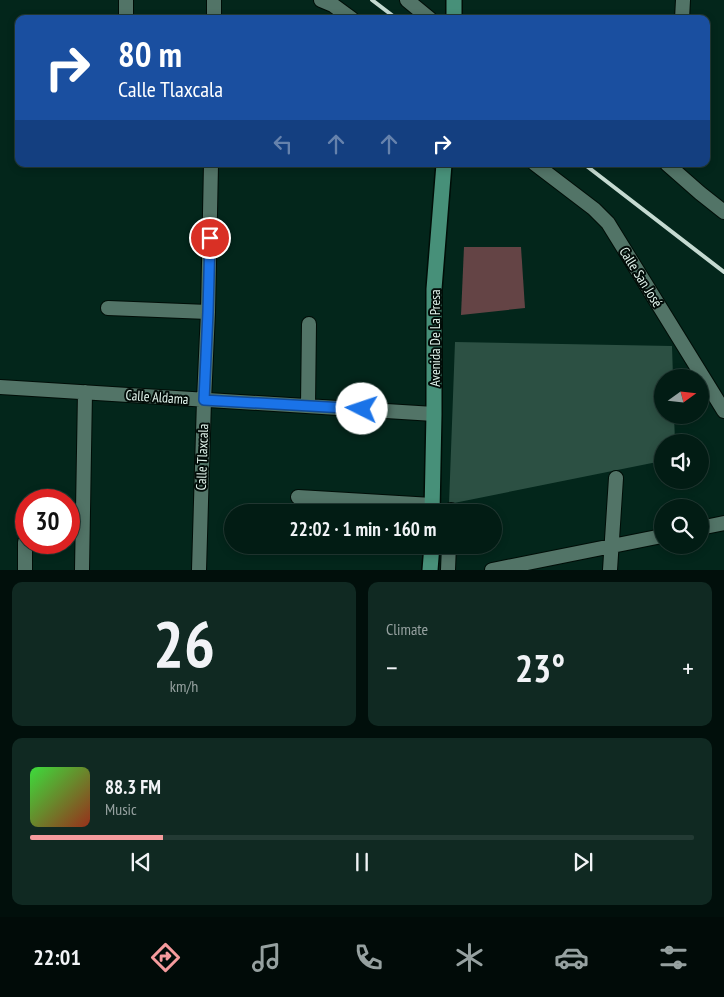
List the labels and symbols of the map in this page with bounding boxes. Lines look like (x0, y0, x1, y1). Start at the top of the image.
pin (189, 217, 231, 259)
street label: Calle San José (615, 244, 667, 311)
street label: Avenida De La Presa (426, 289, 444, 387)
north arrow (654, 369, 709, 424)
position arrow (335, 382, 387, 434)
street label: Calle Aldama (125, 386, 189, 408)
street label: Calle Tlaxcala (192, 423, 212, 491)
speed limit sign: 30 (15, 489, 80, 554)

